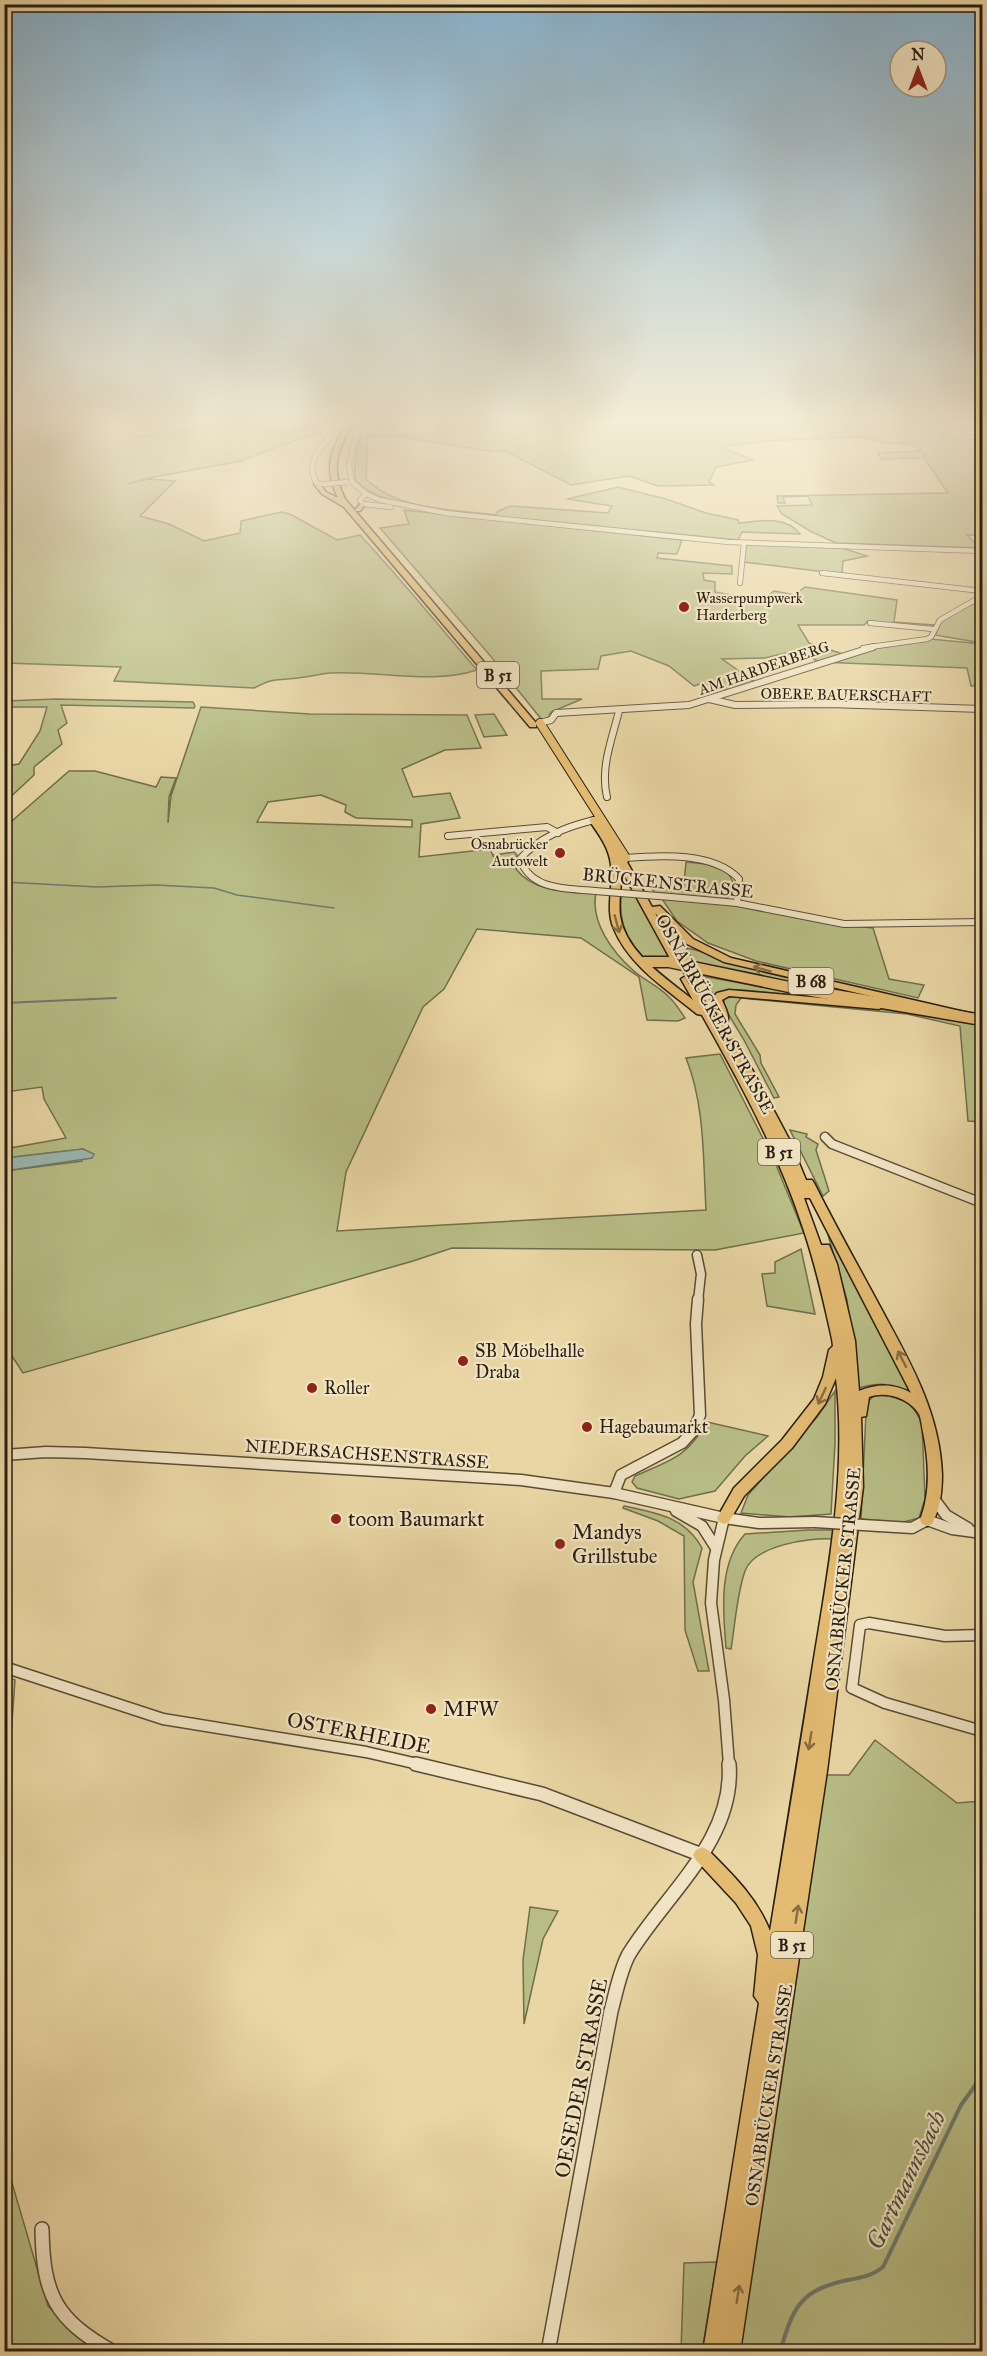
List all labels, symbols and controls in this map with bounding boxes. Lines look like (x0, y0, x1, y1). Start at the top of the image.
north arrow (888, 39, 948, 99)
text: N (911, 45, 925, 64)
place label: Wasserpumpwerk Harderberg (696, 589, 803, 624)
marker: Wasserpumpwerk Harderberg (677, 600, 691, 614)
street label: AM HARDERBERG (695, 637, 832, 699)
road number: B 51 (477, 662, 519, 688)
street label: OBERE BAUERSCHAFT (760, 685, 932, 705)
place label: Osnabrücker Autowelt (471, 835, 549, 870)
marker: Osnabrücker Autowelt (553, 846, 567, 860)
street label: BRÜCKENSTRASSE (581, 862, 755, 903)
street label: OSNABRÜCKER STRASSE (651, 910, 780, 1118)
one-way arrow (612, 914, 624, 933)
one-way arrow (752, 963, 771, 975)
road number: B 68 (788, 968, 834, 994)
road number: B 51 (758, 1139, 800, 1165)
place label: SB Möbelhalle Draba (475, 1340, 585, 1383)
one-way arrow (895, 1350, 907, 1368)
marker: SB Möbelhalle Draba (456, 1354, 470, 1368)
place label: Roller (324, 1377, 370, 1399)
marker: Roller (305, 1381, 319, 1395)
one-way arrow (815, 1386, 827, 1404)
place label: Hagebaumarkt (599, 1416, 709, 1439)
marker: Hagebaumarkt (580, 1420, 594, 1434)
street label: NIEDERSACHSENSTRASSE (244, 1434, 490, 1474)
street label: OSNABRÜCKER STRASSE (819, 1466, 866, 1692)
place label: toom Baumarkt (348, 1506, 485, 1532)
marker: toom Baumarkt (329, 1512, 343, 1526)
place label: Mandys Grillstube (572, 1519, 658, 1569)
marker: Mandys Grillstube (553, 1537, 567, 1551)
place label: MFW (443, 1696, 499, 1722)
marker: MFW (424, 1702, 438, 1716)
street label: OSTERHEIDE (285, 1706, 433, 1760)
one-way arrow (804, 1731, 815, 1751)
one-way arrow (791, 1905, 802, 1925)
road number: B 51 (771, 1932, 813, 1958)
street label: OESEDER STRASSE (549, 1976, 613, 2180)
street label: OSNABRÜCKER STRASSE (740, 1982, 797, 2208)
water label: Gartmannsbach (860, 2106, 953, 2254)
one-way arrow (732, 2284, 743, 2304)

